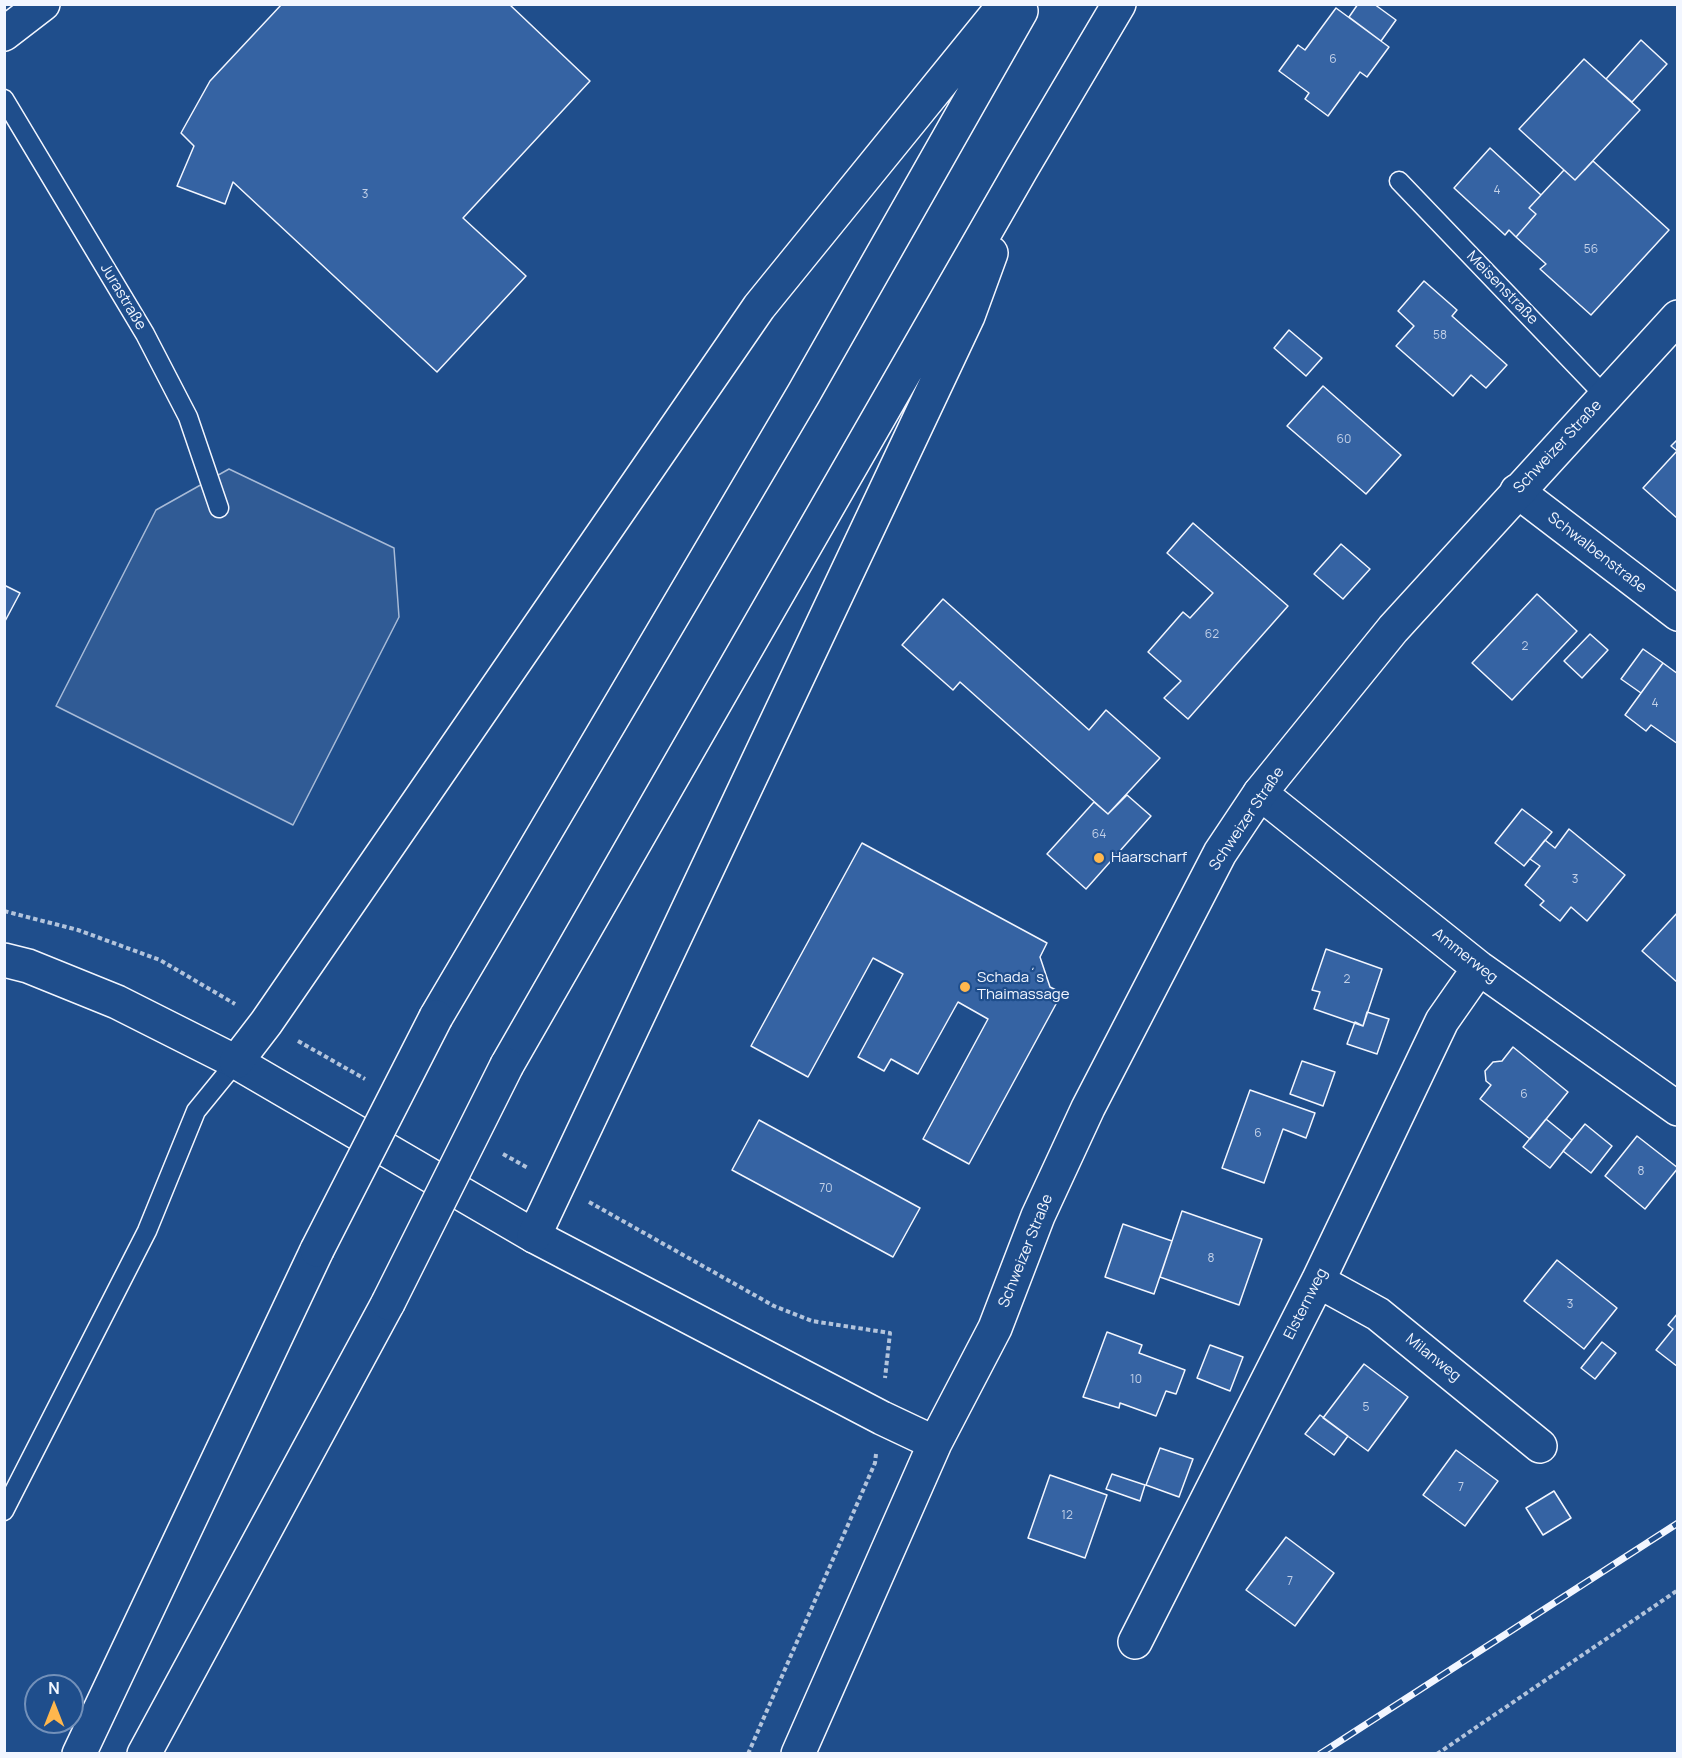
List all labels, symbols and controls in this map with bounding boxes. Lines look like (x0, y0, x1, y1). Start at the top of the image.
house number: 6 (1329, 53, 1337, 67)
house number: 4 (1493, 184, 1501, 198)
house number: 3 (362, 188, 368, 202)
house number: 56 (1584, 243, 1598, 257)
street label: Meisenstraße (1462, 247, 1542, 329)
street label: Jurastraße (96, 260, 150, 334)
house number: 58 (1433, 329, 1447, 343)
street label: Schweizer Straße (1510, 397, 1606, 497)
house number: 60 (1337, 433, 1351, 447)
street label: Schwalbenstraße (1544, 509, 1650, 597)
house number: 62 (1205, 628, 1219, 642)
house number: 2 (1522, 640, 1528, 654)
house number: 4 (1651, 697, 1659, 711)
street label: Schweizer Straße (1206, 764, 1288, 874)
house number: 64 (1092, 828, 1106, 842)
place label: Haarscharf (1111, 849, 1187, 867)
marker: Haarscharf (1092, 851, 1106, 865)
house number: 3 (1572, 873, 1578, 887)
street label: Ammerweg (1429, 925, 1501, 987)
place label: Schada´s Thaimassage (977, 969, 1069, 1004)
house number: 2 (1344, 973, 1350, 987)
marker: Schada´s Thaimassage (958, 980, 972, 994)
house number: 6 (1520, 1088, 1528, 1102)
house number: 6 (1254, 1127, 1262, 1141)
house number: 8 (1638, 1165, 1644, 1179)
house number: 70 (819, 1182, 833, 1196)
street label: Schweizer Straße (995, 1192, 1057, 1310)
house number: 8 (1208, 1252, 1214, 1266)
street label: Elsternweg (1280, 1265, 1332, 1343)
house number: 3 (1567, 1298, 1573, 1312)
street label: Milanweg (1402, 1330, 1464, 1386)
house number: 10 (1130, 1373, 1142, 1387)
house number: 5 (1363, 1401, 1369, 1415)
house number: 7 (1458, 1481, 1464, 1495)
house number: 12 (1061, 1509, 1073, 1523)
house number: 7 (1287, 1575, 1293, 1589)
north arrow (24, 1674, 84, 1734)
text: N (48, 1677, 60, 1699)

